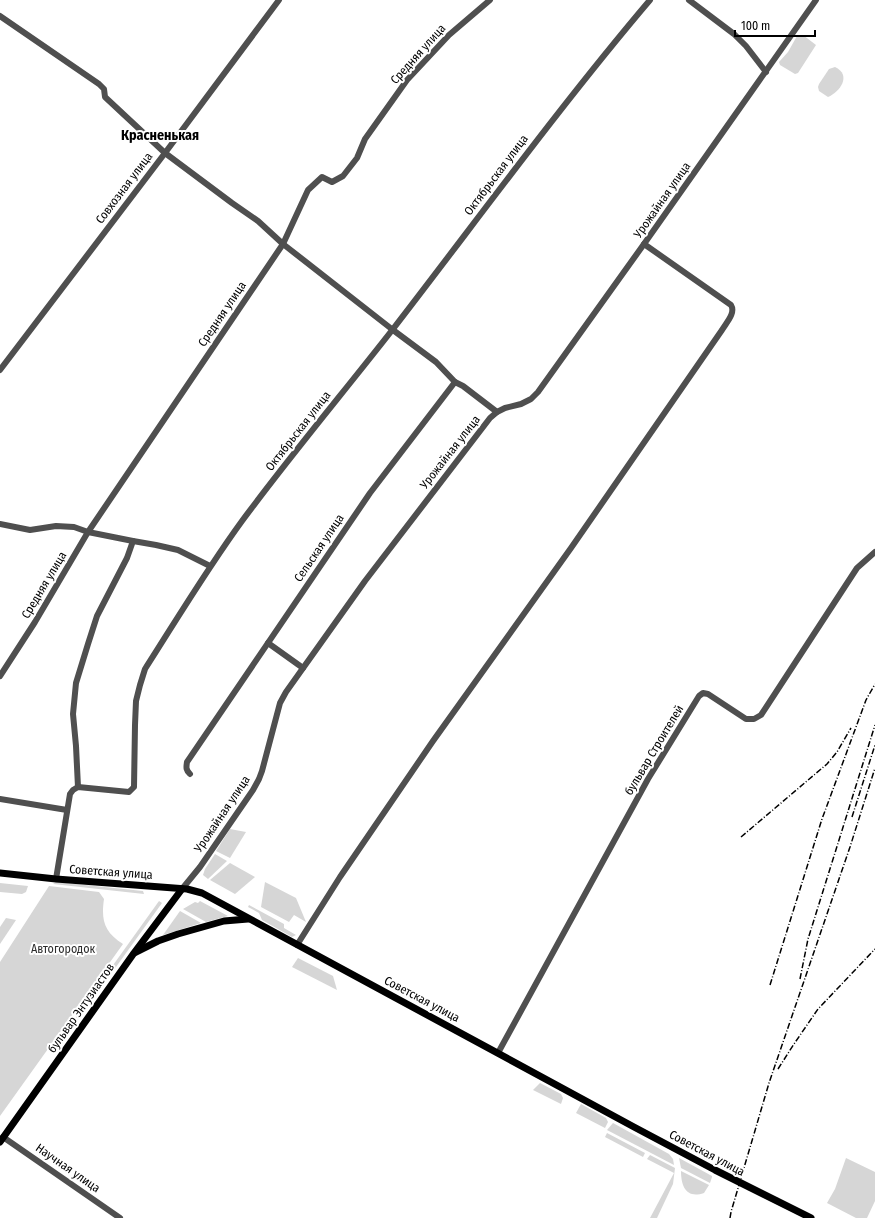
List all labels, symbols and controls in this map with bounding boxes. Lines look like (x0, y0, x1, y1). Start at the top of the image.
scale bar (735, 12, 815, 38)
text: 100 m (741, 19, 770, 33)
street label: Средняя улица (388, 21, 449, 87)
district label: Красненькая (121, 127, 199, 144)
street label: Октябрьская улица (461, 132, 531, 218)
street label: Совхозная улица (93, 150, 155, 226)
street label: Урожайная улица (630, 159, 693, 241)
street label: Средняя улица (195, 279, 249, 349)
street label: Октябрьская улица (263, 388, 334, 474)
street label: Урожайная улица (416, 412, 483, 492)
street label: Сельская улица (291, 511, 347, 585)
street label: Средняя улица (19, 549, 70, 621)
street label: бульвар Строителей (622, 702, 686, 798)
street label: Урожайная улица (191, 773, 253, 856)
street label: Советская улица (69, 862, 153, 882)
park label: Автогородок (31, 942, 95, 956)
street label: бульвар Энтузиастов (45, 960, 117, 1056)
street label: Советская улица (382, 973, 462, 1025)
street label: Советская улица (667, 1127, 747, 1179)
street label: Научная улица (33, 1141, 103, 1195)

